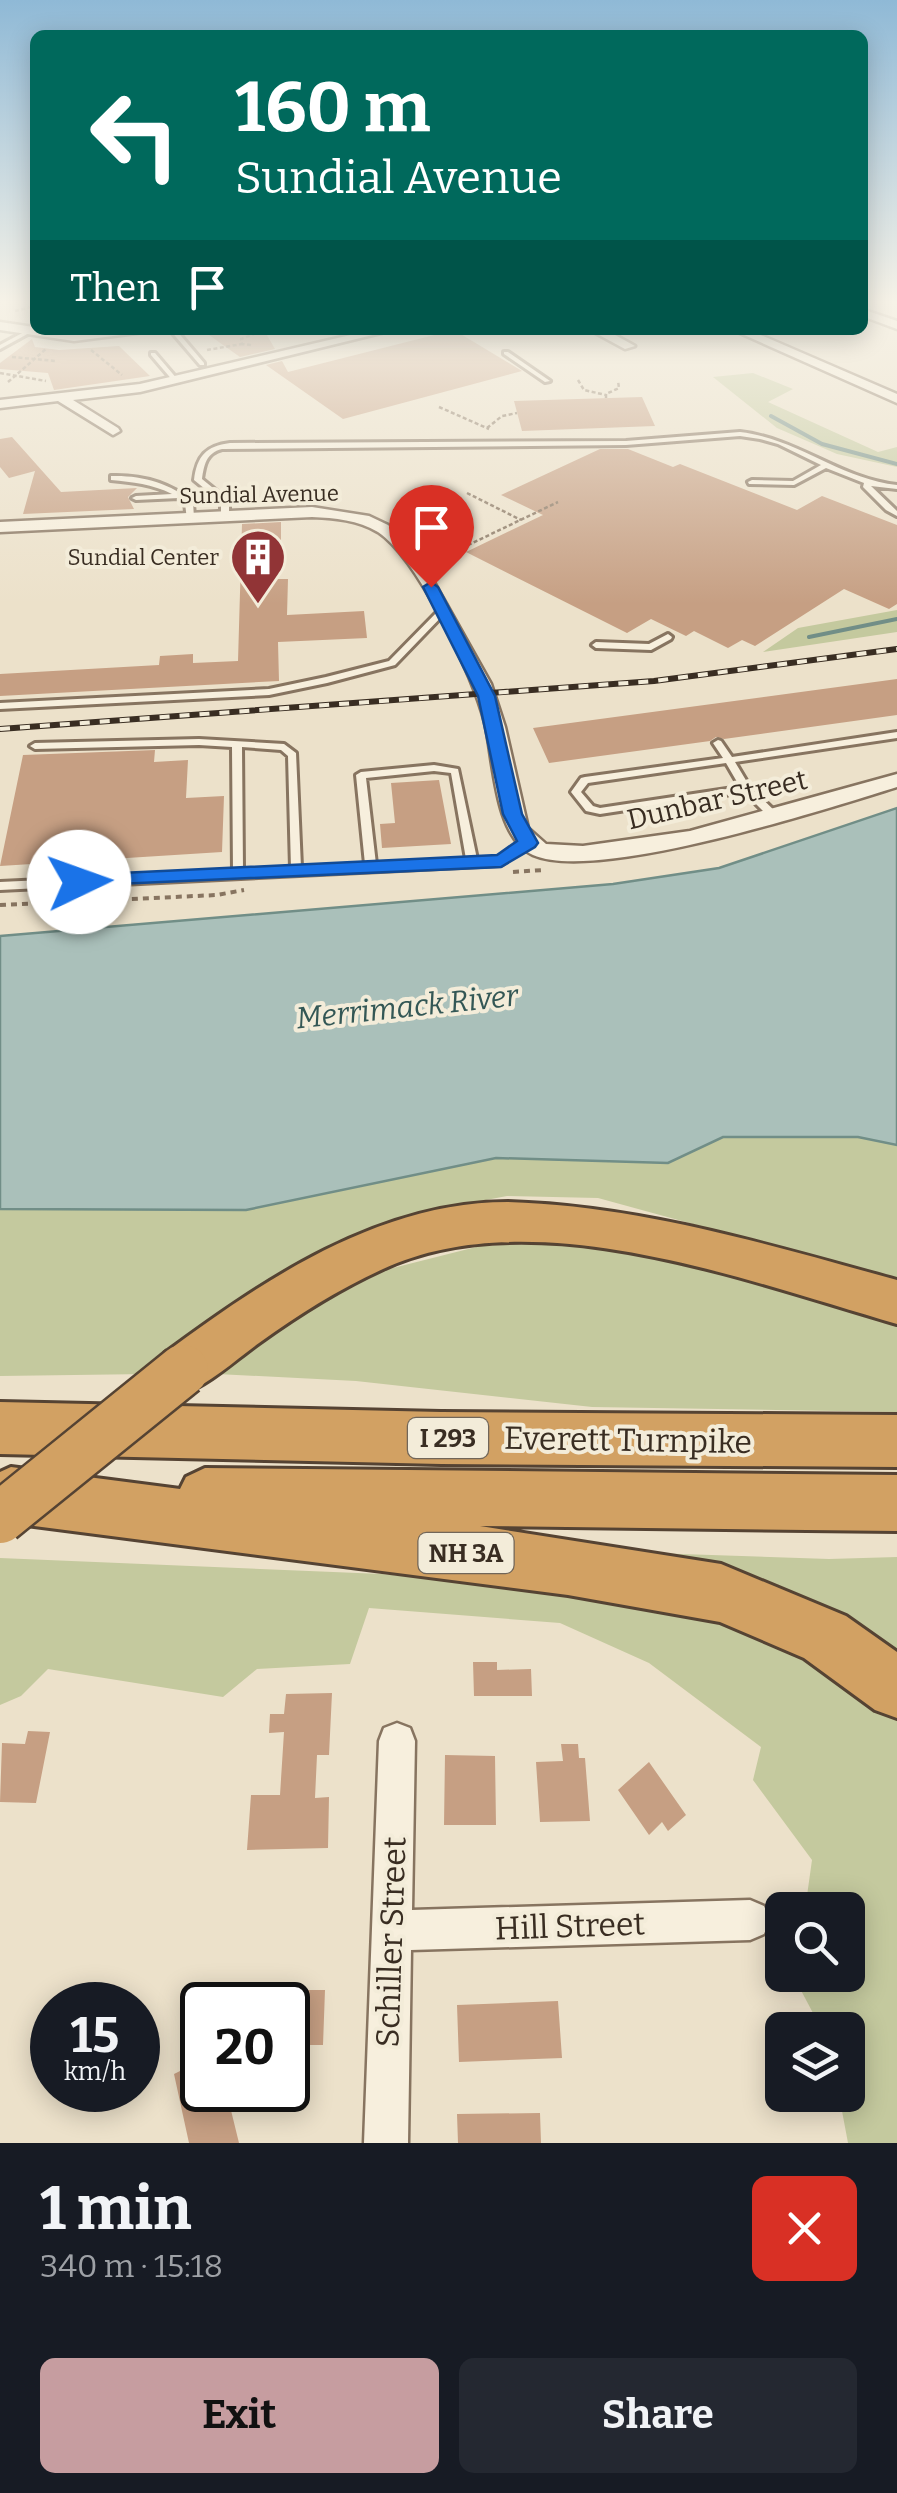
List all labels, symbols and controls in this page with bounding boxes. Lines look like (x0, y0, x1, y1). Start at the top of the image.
text: 160 m (235, 66, 430, 150)
icon: left (70, 70, 200, 200)
text: Sundial Avenue (235, 151, 562, 205)
icon: arrive (180, 260, 235, 315)
text: Then (70, 265, 160, 311)
street label: Sundial Avenue (179, 480, 339, 509)
pin (389, 485, 474, 588)
icon: arrive (404, 500, 459, 555)
building icon: Sundial Center (228, 527, 288, 606)
place label: Sundial Center (68, 544, 219, 571)
street label: Dunbar Street (624, 763, 810, 836)
position arrow (27, 830, 131, 934)
water label: Merrimack River (294, 977, 522, 1037)
road number: I 293 (408, 1418, 488, 1458)
street label: Everett Turnpike (504, 1419, 752, 1461)
road number: NH 3A (418, 1533, 514, 1573)
street label: Schiller Street (368, 1836, 414, 2048)
map controls (765, 1892, 865, 2112)
button: search (765, 1892, 865, 1992)
street label: Hill Street (494, 1904, 646, 1948)
speed limit sign: 20 (180, 1982, 310, 2112)
text: 15 (71, 2005, 119, 2065)
button: layers (765, 2012, 865, 2112)
text: km/h (64, 2057, 126, 2087)
text: 1 min (40, 2173, 192, 2245)
button: close (752, 2176, 857, 2281)
text: 340 m · 15:18 (40, 2247, 223, 2285)
button: Exit (40, 2358, 439, 2473)
button: Share (459, 2358, 857, 2473)

